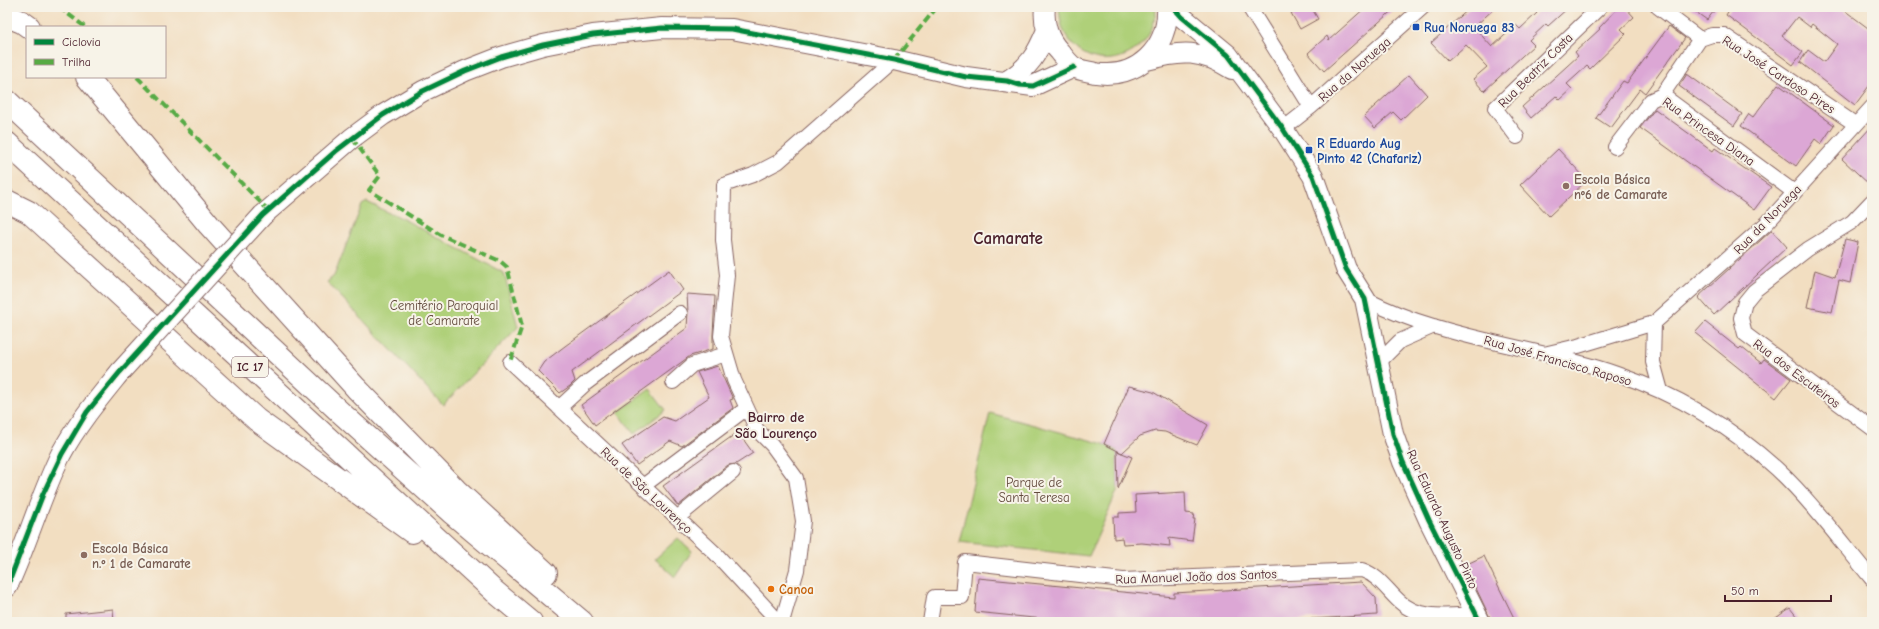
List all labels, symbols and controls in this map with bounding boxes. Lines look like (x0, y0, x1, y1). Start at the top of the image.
place label: Rua Noruega 83 (1424, 20, 1515, 35)
marker: Rua Noruega 83 (1411, 22, 1421, 32)
legend (26, 26, 166, 78)
street label: Rua Beatriz Costa (1495, 30, 1576, 111)
street label: Rua José Cardoso Pires (1720, 32, 1838, 116)
street label: Rua da Noruega (1315, 34, 1393, 105)
text: Ciclovia (62, 35, 101, 49)
text: Trilha (62, 55, 91, 69)
street label: Rua Princesa Diana (1660, 94, 1758, 169)
place label: R Eduardo Aug Pinto 42 (Chafariz) (1317, 136, 1422, 166)
marker: R Eduardo Aug Pinto 42 (Chafariz) (1304, 145, 1314, 155)
place label: Escola Básica nº6 de Camarate (1574, 172, 1668, 202)
marker: Escola Básica nº6 de Camarate (1561, 181, 1571, 191)
street label: Rua da Noruega (1730, 182, 1804, 257)
district label: Camarate (973, 229, 1043, 248)
park label: Cemitério Paroquial de Camarate (390, 298, 498, 328)
street label: Rua José Francisco Raposo (1482, 332, 1634, 389)
street label: Rua dos Escuteiros (1750, 336, 1843, 411)
road number: IC 17 (232, 357, 268, 377)
district label: Bairro de São Lourenço (735, 409, 817, 442)
street label: Rua de São Lourenço (598, 444, 696, 537)
street label: Rua Eduardo Augusto Pinto (1404, 447, 1481, 591)
park label: Parque de Santa Teresa (998, 475, 1070, 505)
place label: Escola Básica n.º 1 de Camarate (92, 541, 191, 571)
marker: Escola Básica n.º 1 de Camarate (79, 550, 89, 560)
street label: Rua Manuel João dos Santos (1115, 566, 1277, 587)
scale bar (1725, 577, 1831, 603)
place label: Canoa (779, 582, 814, 597)
marker: Canoa (766, 584, 776, 594)
text: 50 m (1731, 584, 1759, 598)

